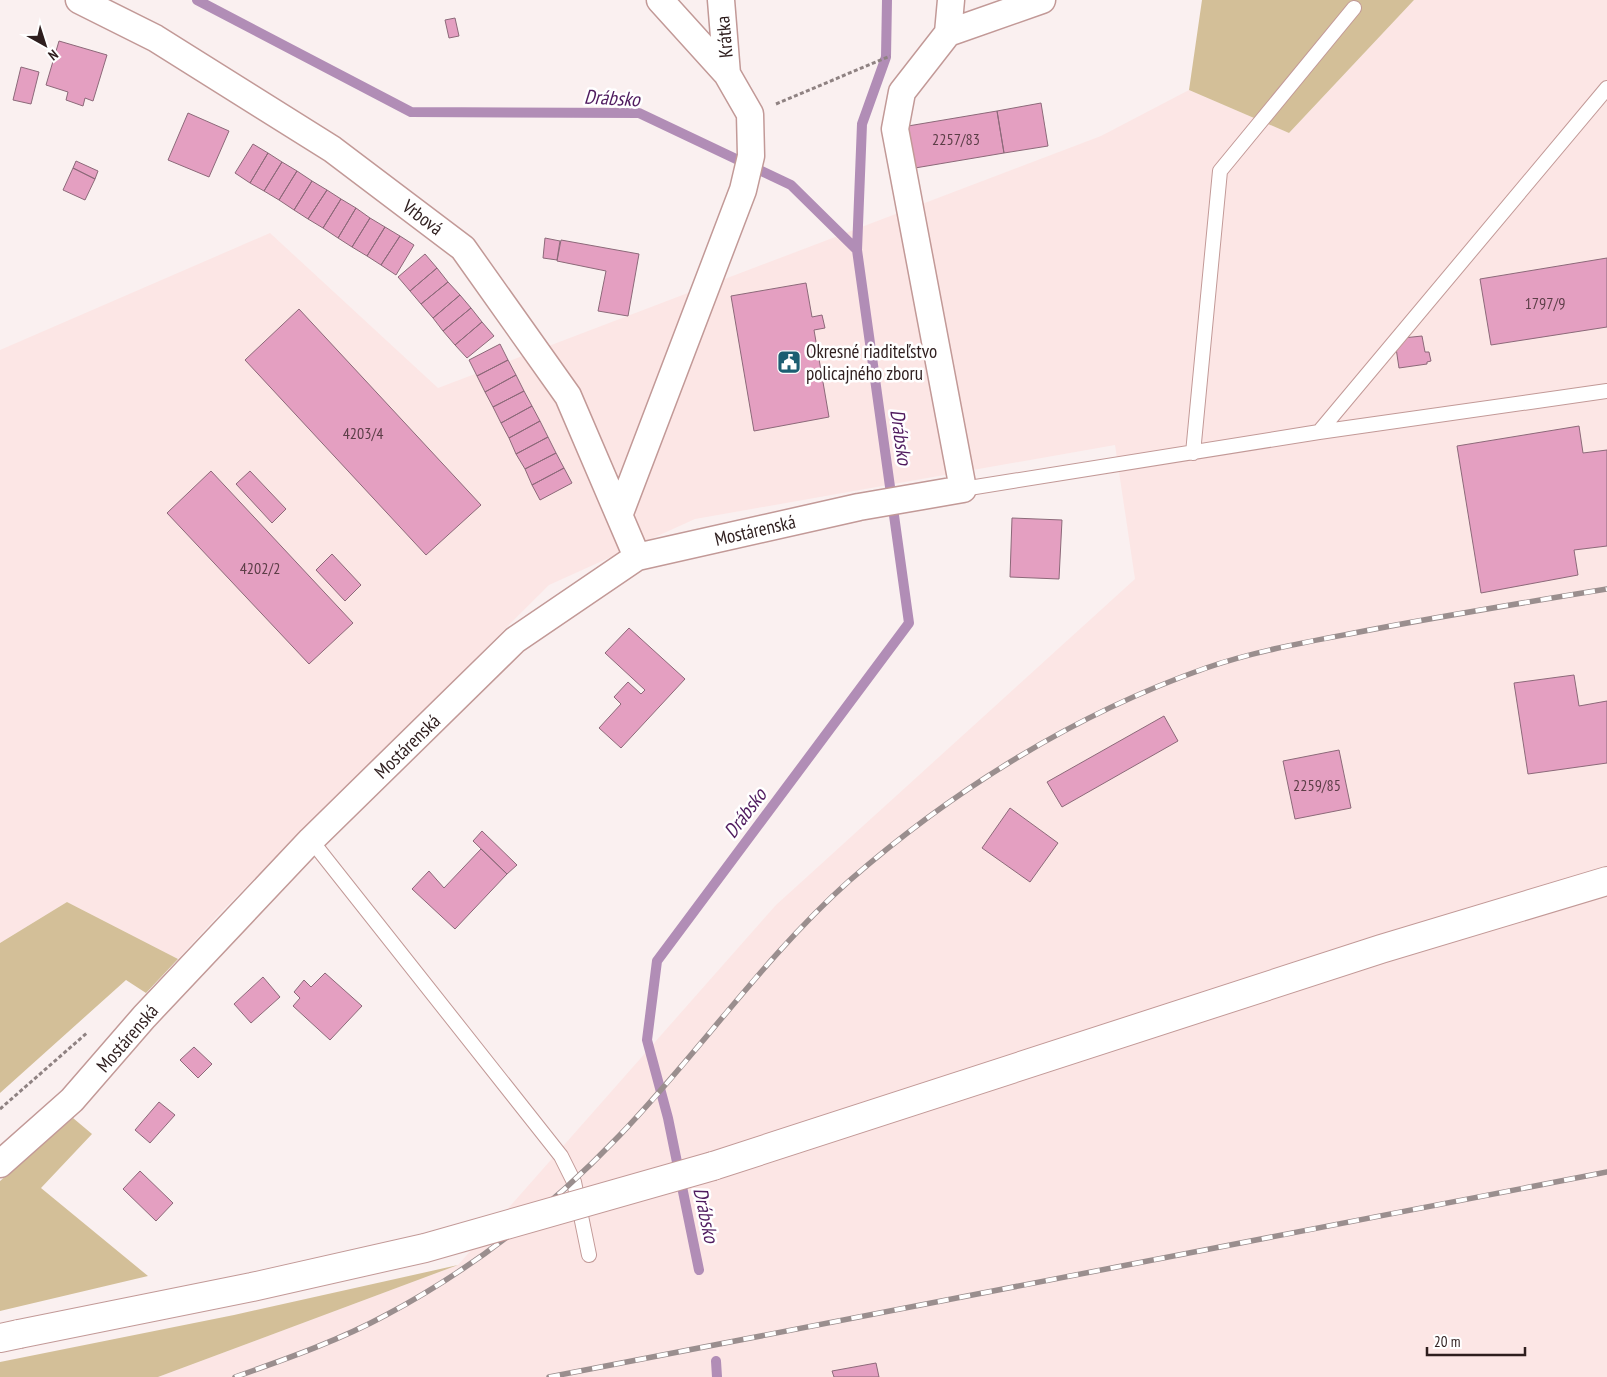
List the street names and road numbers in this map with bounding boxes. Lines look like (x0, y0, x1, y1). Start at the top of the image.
street label: Krátka (710, 15, 738, 59)
street label: Vrbová (397, 193, 448, 240)
street label: Mostárenská (712, 509, 798, 551)
street label: Mostárenská (369, 709, 445, 783)
street label: Mostárenská (91, 999, 163, 1077)

